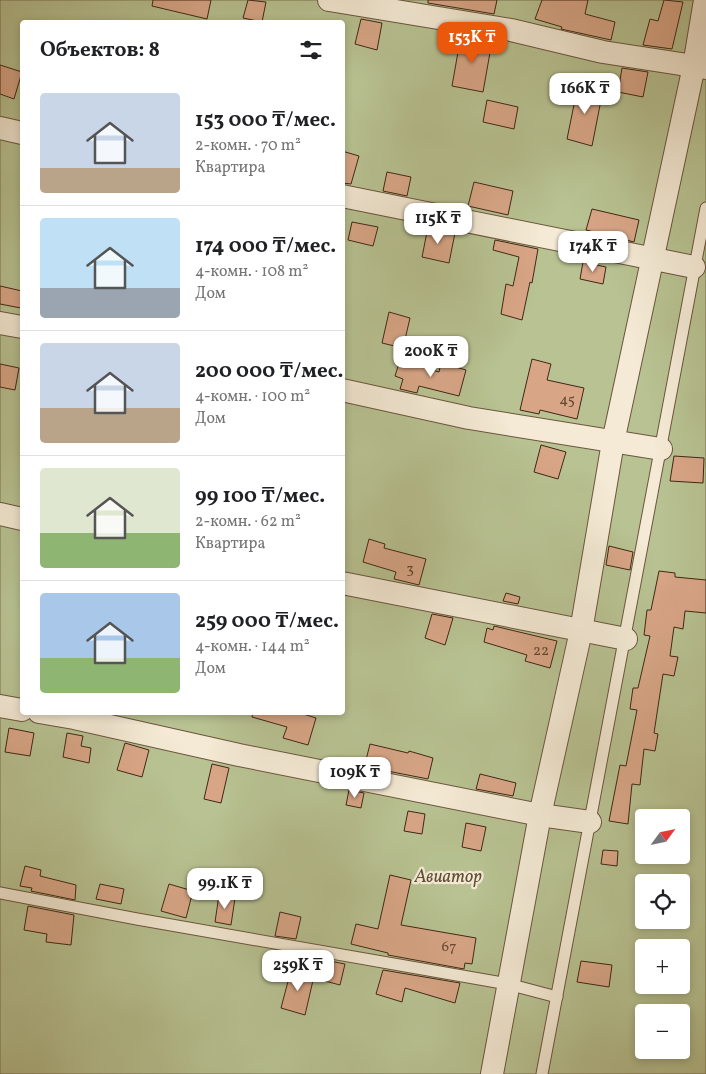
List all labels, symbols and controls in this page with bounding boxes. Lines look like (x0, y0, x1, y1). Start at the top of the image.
pin: 153K ₸ (431, 22, 513, 64)
text: 153K ₸ (448, 27, 496, 49)
text: Объектов: 8 (40, 36, 160, 65)
icon: filters (297, 36, 325, 64)
pin: 166K ₸ (544, 72, 626, 115)
text: 166K ₸ (560, 78, 610, 100)
text: 153 000 ₸/мес. (195, 106, 336, 135)
icon: home (80, 113, 140, 173)
text: 2-комн. · 70 m² (195, 135, 301, 157)
text: Квартира (195, 157, 265, 179)
pin: 115K ₸ (397, 202, 479, 245)
text: 115K ₸ (415, 208, 461, 230)
pin: 174K ₸ (552, 230, 634, 273)
text: 174 000 ₸/мес. (195, 232, 336, 261)
text: 174K ₸ (569, 236, 617, 258)
icon: home (80, 238, 140, 298)
text: 4-комн. · 108 m² (195, 261, 308, 283)
text: Дом (195, 283, 226, 305)
pin: 200K ₸ (390, 336, 472, 378)
text: 200K ₸ (404, 341, 458, 363)
text: 200 000 ₸/мес. (195, 357, 344, 386)
icon: home (80, 363, 140, 423)
text: 4-комн. · 100 m² (195, 386, 310, 408)
house number: 45 (559, 390, 575, 411)
text: Дом (195, 408, 226, 430)
text: 99 100 ₸/мес. (195, 482, 325, 511)
icon: home (80, 488, 140, 548)
text: 2-комн. · 62 m² (195, 511, 301, 533)
text: Квартира (195, 533, 265, 555)
house number: 3 (406, 559, 414, 580)
text: 259 000 ₸/мес. (195, 607, 339, 636)
icon: home (80, 613, 140, 673)
text: 4-комн. · 144 m² (195, 636, 310, 658)
house number: 22 (533, 641, 549, 662)
text: Дом (195, 658, 226, 680)
pin: 109K ₸ (314, 756, 396, 799)
text: 109K ₸ (330, 762, 380, 784)
north arrow (635, 809, 690, 864)
map controls (635, 809, 690, 1059)
park label: Авиатор (413, 865, 482, 890)
pin: 99.1K ₸ (179, 868, 271, 910)
text: 99.1K ₸ (198, 873, 252, 895)
button: locate (635, 874, 690, 929)
house number: 67 (442, 937, 456, 958)
button: + (635, 939, 690, 994)
pin: 259K ₸ (257, 950, 339, 992)
text: 259K ₸ (273, 955, 323, 977)
button: − (635, 1004, 690, 1059)

